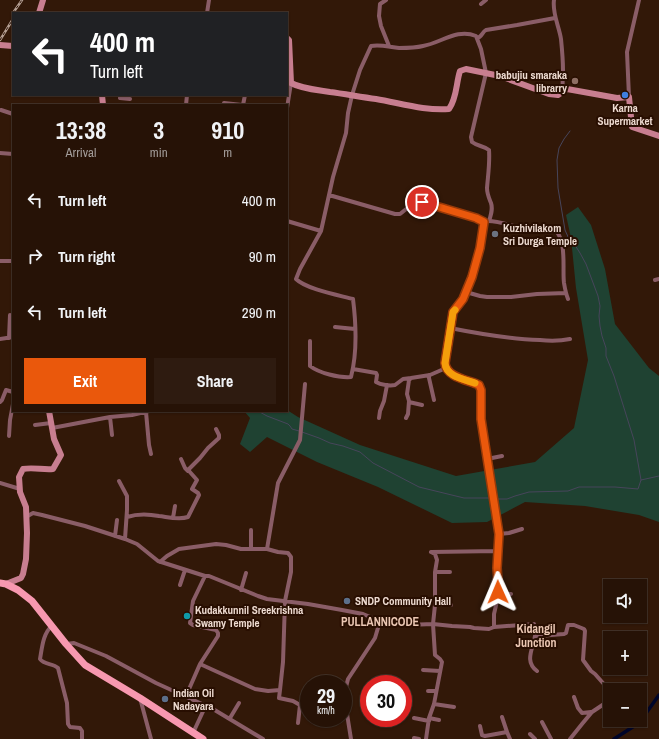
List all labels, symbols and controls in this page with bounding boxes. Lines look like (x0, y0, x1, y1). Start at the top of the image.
text: 400 m (90, 23, 155, 61)
icon: left (24, 28, 76, 80)
text: Turn left (90, 59, 143, 84)
place label: babujiu smaraka librarry (496, 68, 567, 95)
marker: babujiu smaraka librarry (570, 76, 580, 86)
marker: Karna Supermarket (620, 90, 630, 100)
place label: Karna Supermarket (597, 101, 653, 128)
text: 13:38 (56, 114, 106, 146)
text: 3 (153, 114, 164, 146)
text: 910 (211, 114, 244, 146)
text: Arrival (66, 144, 96, 161)
text: min (150, 144, 168, 161)
text: m (223, 144, 232, 161)
pin (405, 185, 439, 219)
icon: left (24, 189, 46, 211)
text: Turn left (58, 190, 106, 211)
text: 400 m (242, 190, 276, 211)
icon: arrive (411, 191, 433, 213)
place label: Kuzhivilakom Sri Durga Temple (503, 221, 577, 248)
marker: Kuzhivilakom Sri Durga Temple (490, 229, 500, 239)
icon: right (24, 245, 46, 267)
text: Turn right (58, 246, 115, 267)
text: 90 m (249, 246, 276, 267)
icon: left (24, 301, 46, 323)
text: Turn left (58, 302, 106, 323)
text: 290 m (242, 302, 276, 323)
button: Exit (24, 358, 146, 404)
button: Share (154, 358, 276, 404)
position arrow (477, 571, 519, 613)
map controls (603, 579, 647, 727)
button: sound (603, 579, 647, 623)
place label: SNDP Community Hall (355, 594, 451, 608)
marker: SNDP Community Hall (342, 596, 352, 606)
place label: Kudakkunnil Sreekrishna Swamy Temple (195, 603, 303, 630)
marker: Kudakkunnil Sreekrishna Swamy Temple (182, 611, 192, 621)
district label: PULLANNICODE (341, 614, 420, 630)
district label: Kidangil Junction (515, 621, 557, 651)
button: + (603, 631, 647, 675)
speed limit sign: 30 (360, 675, 412, 727)
text: 29 (317, 682, 335, 709)
button: − (603, 683, 647, 727)
place label: Indian Oil Nadayara (173, 686, 214, 713)
marker: Indian Oil Nadayara (160, 694, 170, 704)
text: km/h (317, 704, 335, 717)

